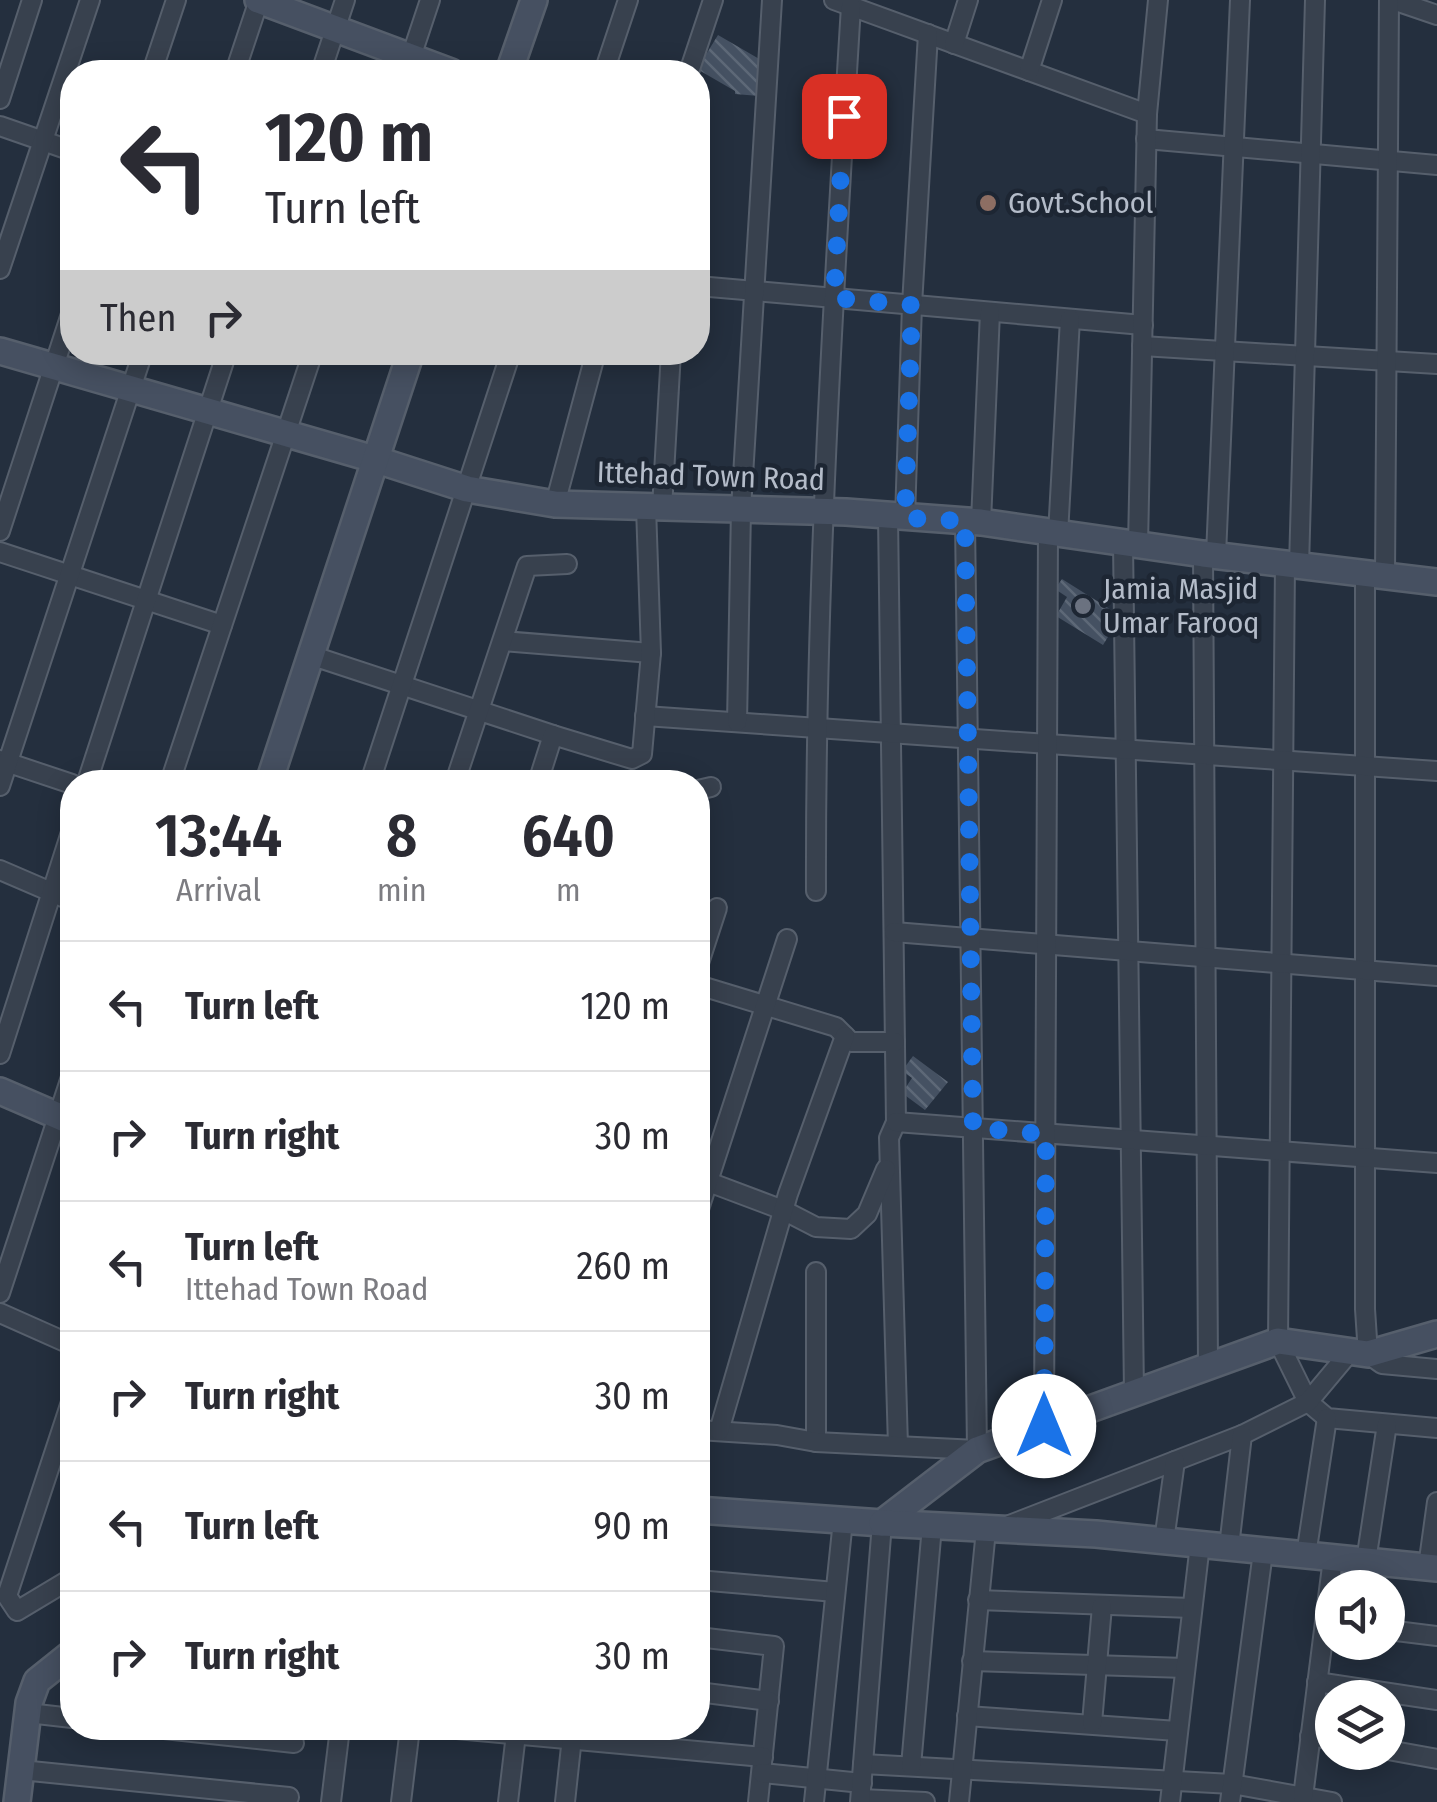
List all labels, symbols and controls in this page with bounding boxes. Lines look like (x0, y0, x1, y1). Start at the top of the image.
pin (802, 74, 887, 159)
icon: arrive (817, 89, 872, 144)
text: 120 m (265, 96, 433, 180)
icon: left (100, 100, 230, 230)
text: Turn left (265, 181, 420, 235)
place label: Govt.School (1008, 185, 1154, 221)
marker: Govt.School (977, 192, 999, 214)
icon: right (196, 290, 251, 345)
text: Then (100, 295, 176, 341)
street label: Ittehad Town Road (596, 454, 826, 498)
place label: Jamia Masjid Umar Farooq (1103, 571, 1259, 641)
marker: Jamia Masjid Umar Farooq (1072, 595, 1094, 617)
text: 13:44 (155, 800, 282, 872)
text: 8 (386, 800, 417, 872)
text: 640 (521, 800, 615, 872)
text: Arrival (176, 871, 261, 909)
text: min (377, 871, 427, 909)
text: m (556, 871, 581, 909)
icon: left (100, 979, 155, 1034)
text: Turn left (185, 983, 319, 1029)
text: 120 m (580, 983, 670, 1029)
icon: right (100, 1109, 155, 1164)
text: Turn right (185, 1113, 339, 1159)
text: 30 m (595, 1113, 670, 1159)
text: Turn left (185, 1224, 319, 1270)
icon: left (100, 1239, 155, 1294)
text: 260 m (576, 1243, 670, 1289)
text: Ittehad Town Road (185, 1270, 428, 1308)
icon: right (100, 1369, 155, 1424)
text: Turn right (185, 1373, 339, 1419)
text: 30 m (595, 1373, 670, 1419)
position arrow (992, 1374, 1096, 1478)
icon: left (100, 1499, 155, 1554)
text: Turn left (185, 1503, 319, 1549)
text: 90 m (594, 1503, 670, 1549)
map controls (1315, 1570, 1405, 1770)
button: sound (1315, 1570, 1405, 1660)
icon: right (100, 1629, 155, 1684)
text: Turn right (185, 1633, 339, 1679)
text: 30 m (595, 1633, 670, 1679)
button: layers (1315, 1680, 1405, 1770)

